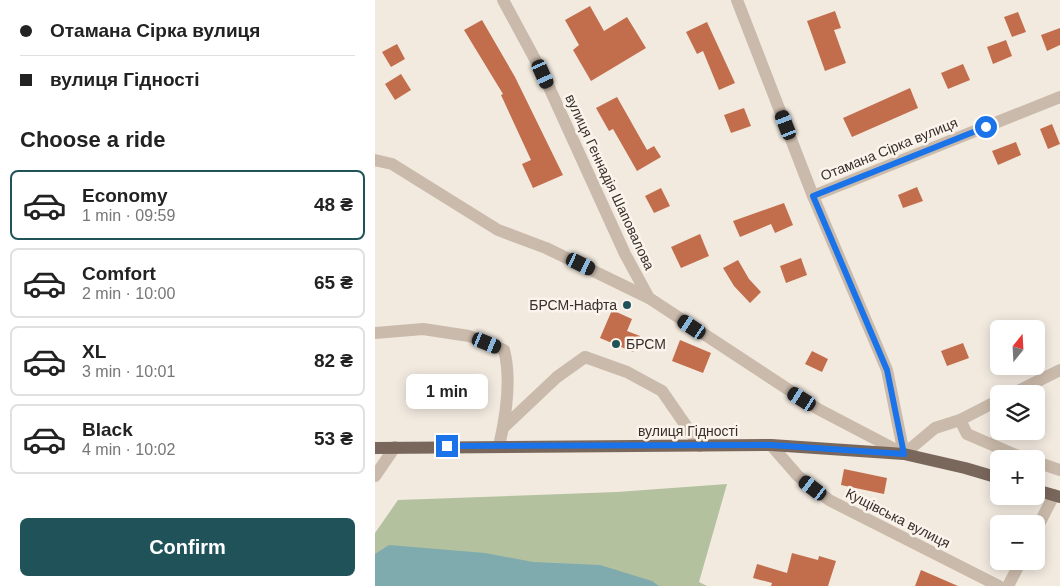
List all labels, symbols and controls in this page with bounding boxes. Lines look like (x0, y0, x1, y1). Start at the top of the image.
text: Отамана Сірка вулиця (50, 20, 260, 41)
car (530, 57, 555, 91)
text: вулиця Гідності (50, 69, 199, 90)
street label: вулиця Геннадія Шаповалова (562, 92, 658, 273)
car (773, 108, 798, 142)
street label: Отамана Сірка вулиця (818, 114, 960, 184)
route start (975, 116, 997, 138)
text: Choose a ride (20, 127, 165, 152)
icon: car (22, 183, 67, 228)
text: Economy (82, 185, 168, 206)
text: 48 ₴ (314, 194, 353, 215)
text: 1 min · 09:59 (82, 207, 175, 224)
car (564, 251, 597, 277)
icon: car (22, 261, 67, 306)
text: Comfort (82, 263, 156, 284)
text: 65 ₴ (314, 272, 353, 293)
text: 2 min · 10:00 (82, 285, 175, 302)
place label: БРСМ-Нафта (529, 297, 617, 313)
marker: БРСМ-Нафта (621, 299, 633, 311)
car (675, 312, 708, 342)
north arrow (990, 320, 1045, 375)
map controls (990, 320, 1045, 570)
car (470, 330, 503, 356)
place label: БРСМ (626, 336, 666, 352)
marker: БРСМ (610, 338, 622, 350)
icon: car (22, 339, 67, 384)
text: XL (82, 341, 106, 362)
text: 82 ₴ (314, 350, 353, 371)
text: 3 min · 10:01 (82, 363, 175, 380)
callout: 1 min (406, 374, 488, 408)
text: 1 min (426, 383, 468, 400)
car (785, 385, 818, 413)
button: layers (990, 385, 1045, 440)
icon: car (22, 417, 67, 462)
text: Black (82, 419, 133, 440)
street label: вулиця Гідності (638, 423, 738, 439)
text: 53 ₴ (314, 428, 353, 449)
route end (436, 435, 458, 457)
text: 4 min · 10:02 (82, 441, 175, 458)
button: + (990, 450, 1045, 505)
car (796, 473, 829, 503)
street label: Кущівська вулиця (843, 485, 953, 551)
button: − (990, 515, 1045, 570)
button: Confirm (20, 518, 355, 576)

